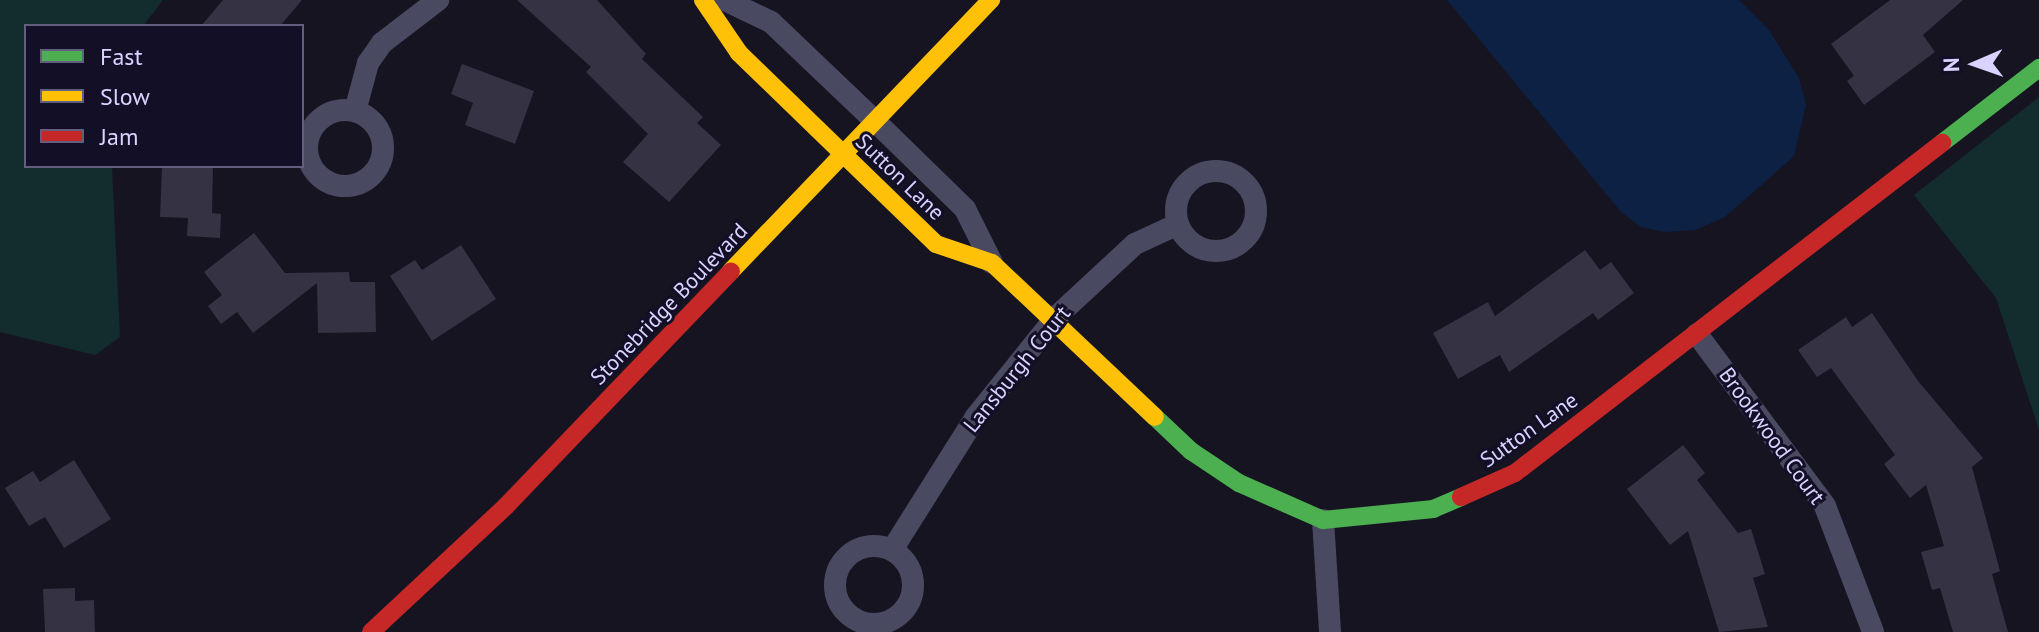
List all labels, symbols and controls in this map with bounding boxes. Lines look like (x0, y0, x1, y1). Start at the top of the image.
legend (24, 24, 304, 168)
north arrow (1935, 24, 2015, 104)
text: Fast (100, 41, 143, 72)
text: N (1937, 57, 1965, 73)
text: Slow (100, 81, 150, 112)
text: Jam (100, 121, 138, 152)
street label: Sutton Lane (850, 128, 950, 226)
street label: Stonebridge Boulevard (585, 218, 753, 390)
street label: Lansburgh Court (958, 300, 1076, 438)
street label: Brookwood Court (1714, 362, 1830, 510)
street label: Sutton Lane (1475, 387, 1583, 473)

